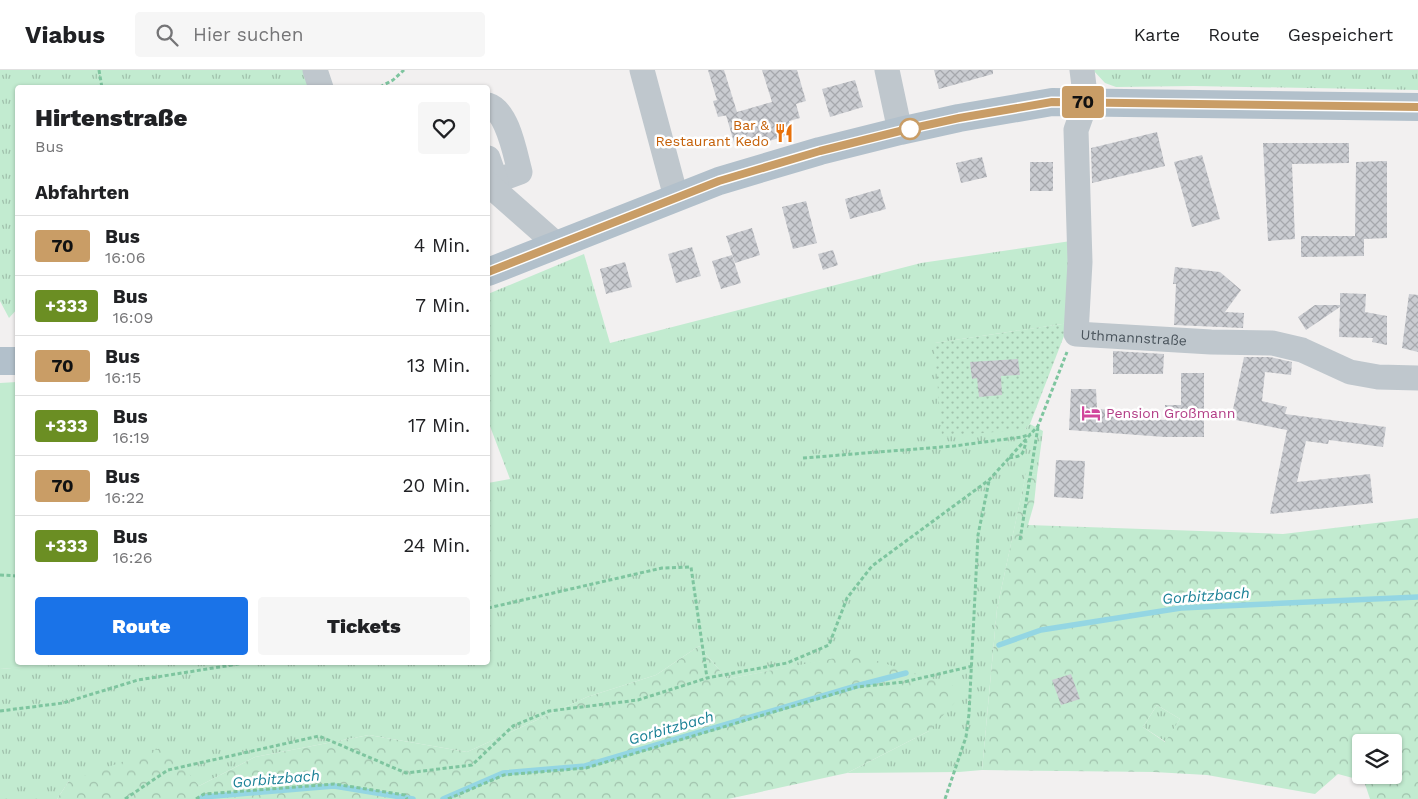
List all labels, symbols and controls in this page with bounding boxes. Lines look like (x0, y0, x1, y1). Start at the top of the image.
search box (135, 12, 485, 57)
text: Viabus (25, 21, 105, 49)
icon: search (153, 21, 181, 49)
text: Hier suchen (193, 23, 304, 46)
text: Karte (1134, 24, 1180, 45)
text: Route (1208, 24, 1260, 45)
text: Gespeichert (1288, 24, 1393, 45)
line badge: 70 (1060, 86, 1106, 118)
text: 70 (1072, 91, 1094, 112)
button: heart (418, 102, 470, 154)
text: Hirtenstraße (35, 104, 188, 132)
place label: Bar & Restaurant Kedo (656, 117, 769, 149)
unlabelled marker (899, 118, 921, 140)
restaurant icon: Bar & Restaurant Kedo (773, 122, 795, 144)
text: Bus (35, 137, 64, 156)
text: Abfahrten (35, 181, 129, 204)
text: Bus (105, 225, 140, 248)
text: 4 Min. (414, 234, 470, 257)
text: 70 (51, 235, 74, 256)
text: 16:06 (105, 248, 145, 267)
text: Bus (113, 285, 148, 308)
text: 7 Min. (415, 294, 470, 317)
text: +333 (45, 295, 88, 316)
text: 16:09 (113, 308, 153, 327)
street label: Uthmannstraße (1080, 326, 1187, 349)
text: Bus (105, 345, 140, 368)
text: 13 Min. (407, 354, 470, 377)
text: 70 (51, 355, 74, 376)
text: 16:15 (105, 368, 141, 387)
hotel icon: Pension Großmann (1080, 402, 1102, 424)
text: Bus (113, 405, 148, 428)
place label: Pension Großmann (1106, 405, 1235, 421)
text: 17 Min. (408, 414, 470, 437)
text: +333 (45, 415, 88, 436)
text: 16:19 (113, 428, 150, 447)
text: Bus (105, 465, 140, 488)
text: 20 Min. (403, 474, 470, 497)
text: 70 (51, 475, 74, 496)
text: 16:22 (105, 488, 144, 507)
text: Bus (113, 525, 148, 548)
text: 24 Min. (403, 534, 470, 557)
text: +333 (45, 535, 88, 556)
text: 16:26 (113, 548, 153, 567)
water label: Gorbitzbach (1162, 584, 1250, 608)
button: Route (35, 597, 248, 655)
button: Tickets (258, 597, 470, 655)
water label: Gorbitzbach (626, 707, 716, 749)
map controls (1352, 734, 1402, 784)
button: layers (1352, 734, 1402, 784)
water label: Gorbitzbach (232, 766, 320, 792)

